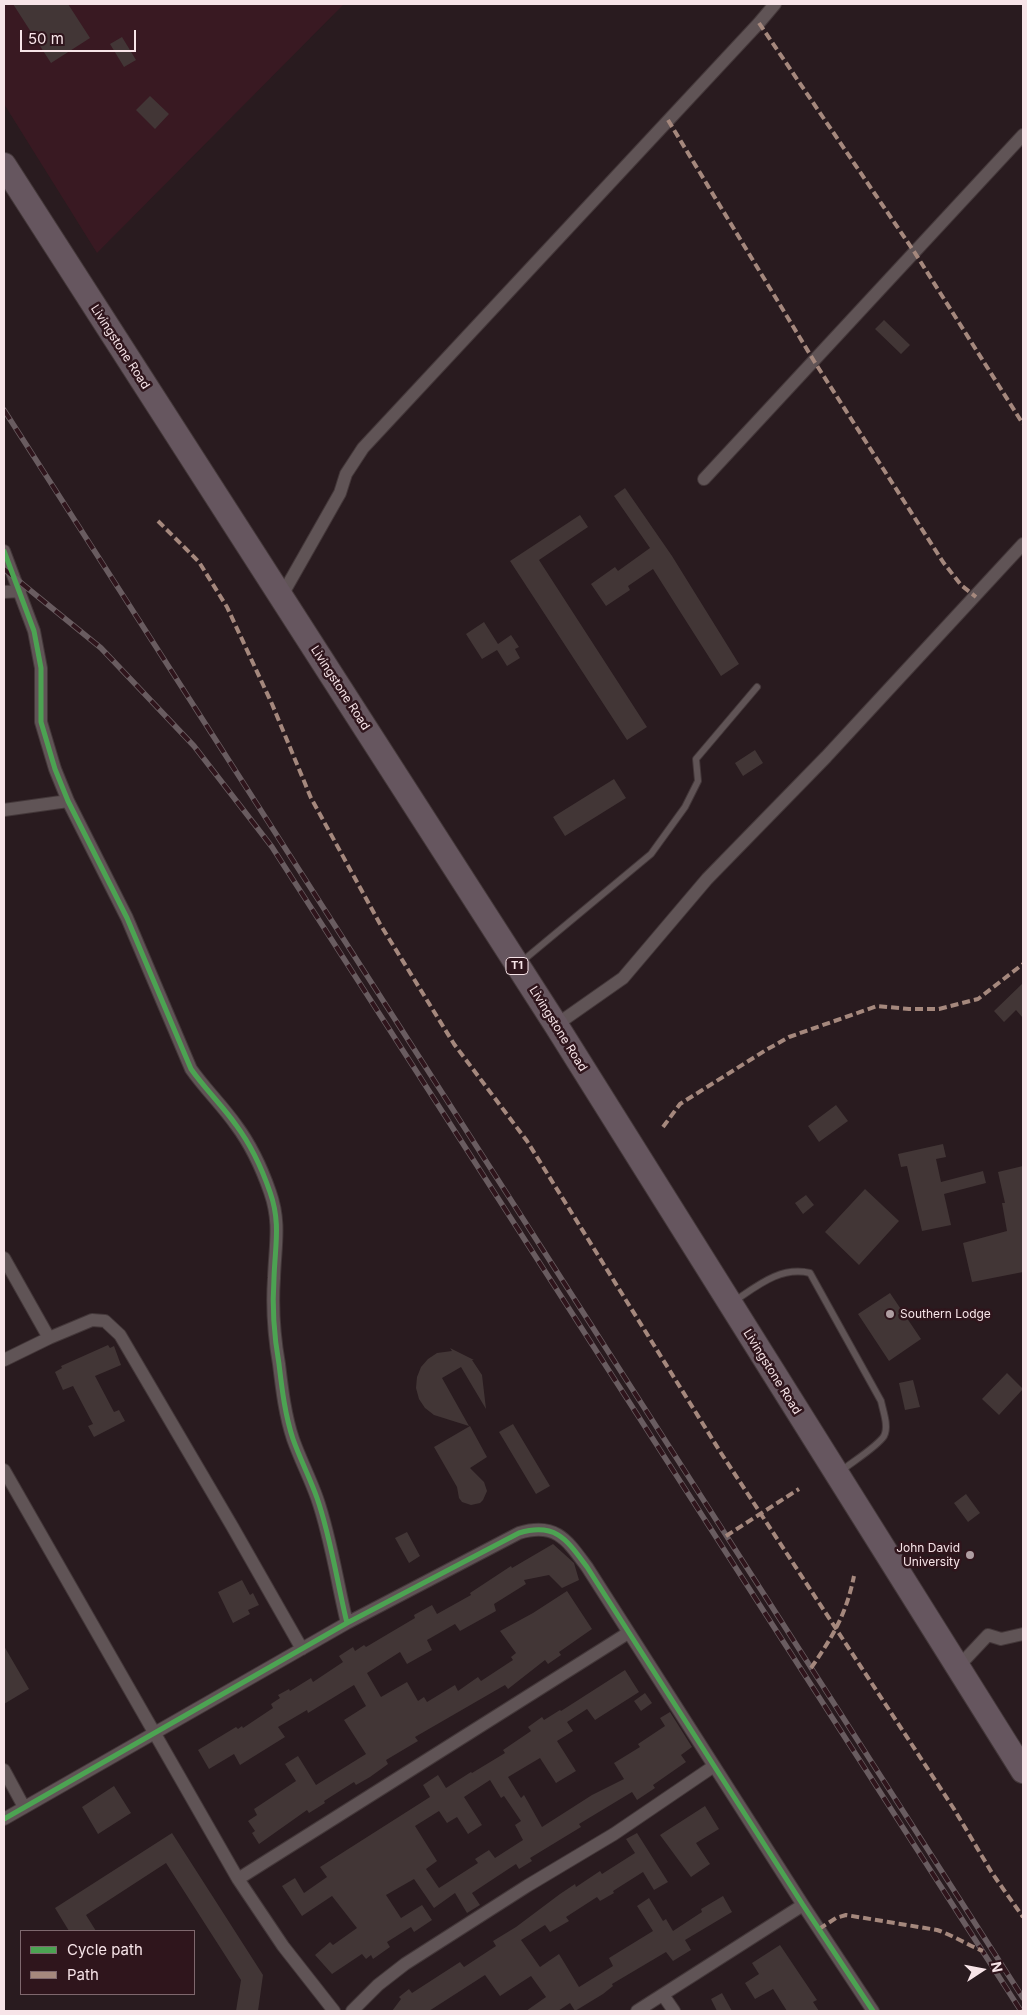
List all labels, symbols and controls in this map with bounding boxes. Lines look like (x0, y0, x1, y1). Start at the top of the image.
scale bar (22, 20, 139, 52)
text: 50 m (28, 29, 64, 48)
street label: Livingstone Road (87, 302, 153, 392)
street label: Livingstone Road (307, 643, 373, 733)
road number: T1 (506, 958, 528, 974)
street label: Livingstone Road (526, 984, 590, 1074)
place label: Southern Lodge (900, 1307, 991, 1321)
marker: Southern Lodge (884, 1308, 896, 1320)
street label: Livingstone Road (740, 1327, 804, 1417)
place label: John David University (896, 1541, 960, 1569)
marker: John David University (964, 1549, 976, 1561)
legend (20, 1930, 195, 1995)
text: Cycle path (67, 1940, 143, 1959)
north arrow (957, 1945, 1007, 1995)
text: N (988, 1960, 1007, 1974)
text: Path (67, 1965, 99, 1984)

